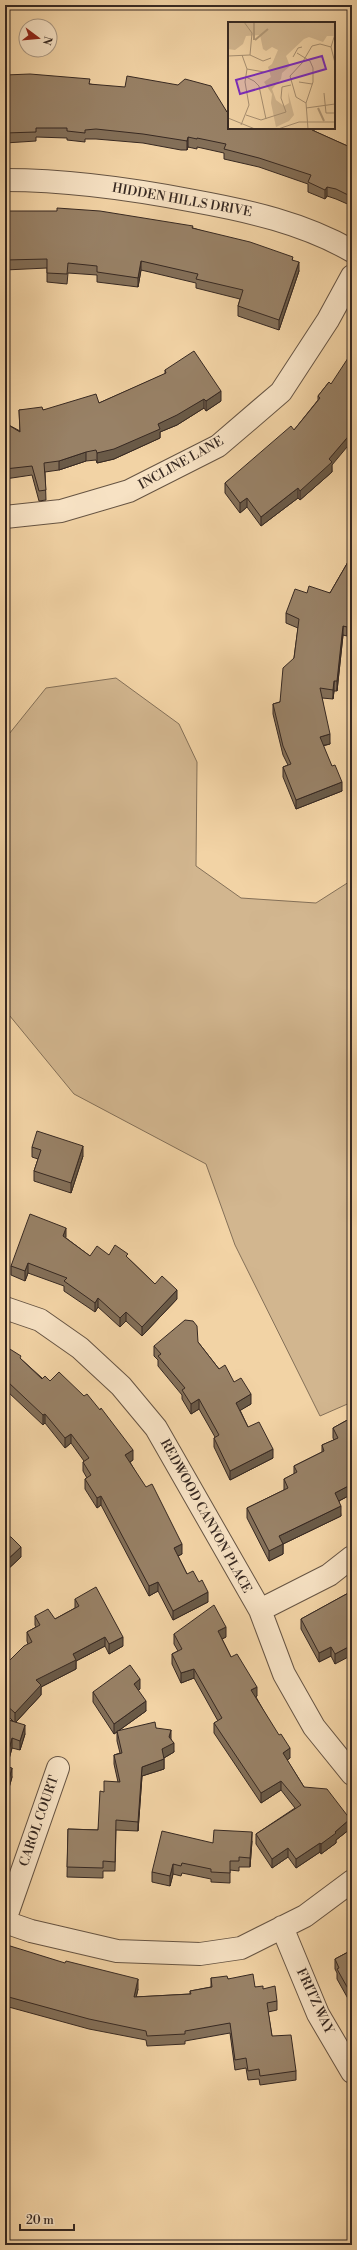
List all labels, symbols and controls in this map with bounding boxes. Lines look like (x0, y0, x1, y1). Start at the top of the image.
north arrow (18, 18, 58, 58)
inset map (228, 22, 335, 129)
text: N (39, 34, 55, 47)
street label: HIDDEN HILLS DRIVE (111, 180, 253, 220)
street label: INCLINE LANE (136, 433, 226, 493)
street label: REDWOOD CANYON PLACE (157, 1436, 255, 1596)
street label: CAROL COURT (16, 1773, 62, 1869)
street label: FRITZ WAY (293, 1966, 338, 2038)
scale bar (20, 2206, 74, 2232)
text: 20 m (26, 2213, 54, 2228)

